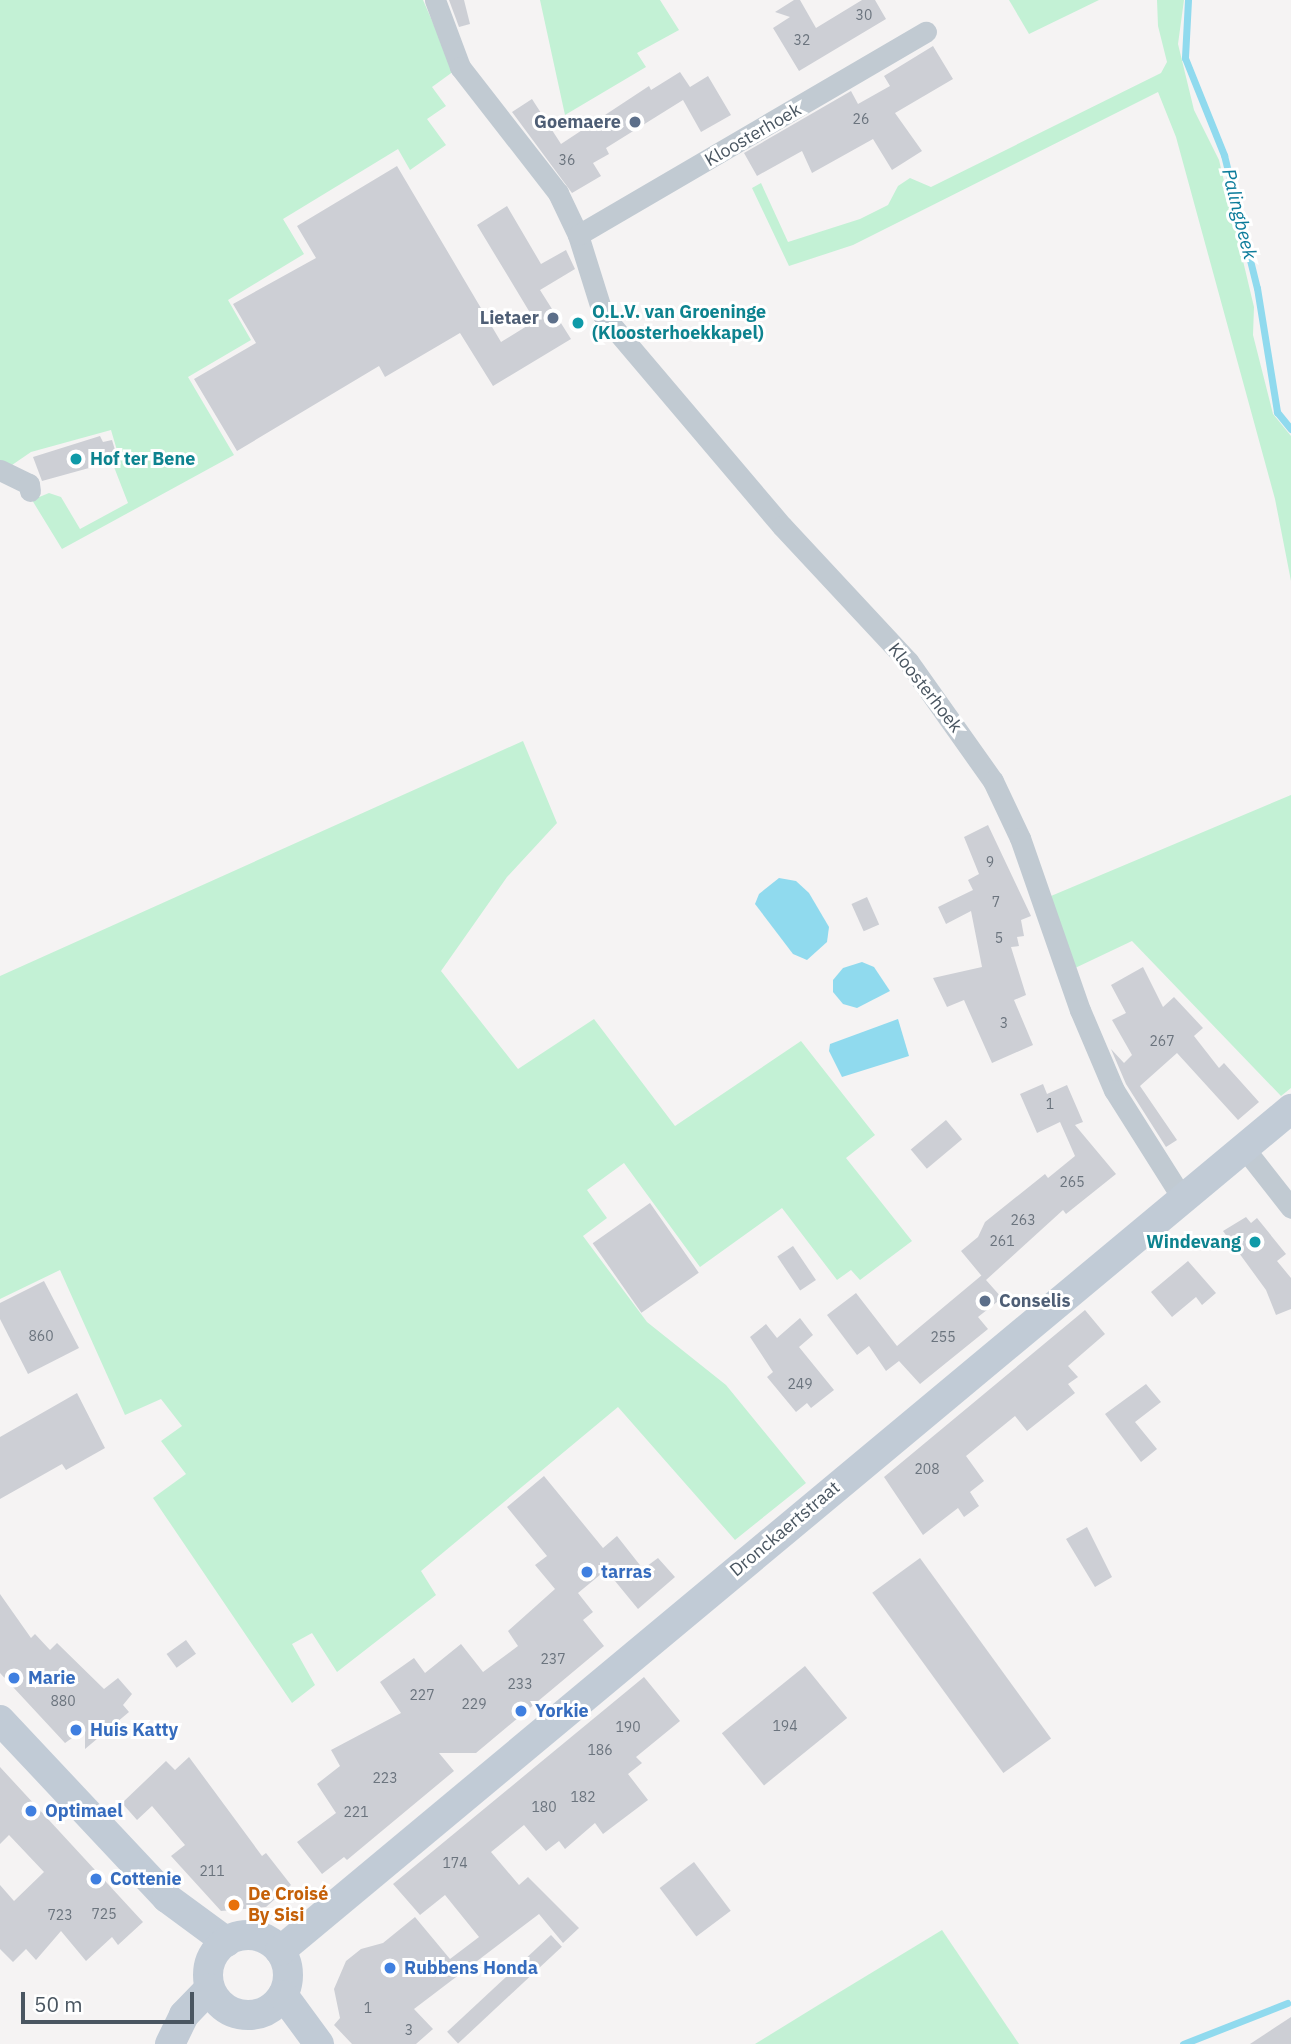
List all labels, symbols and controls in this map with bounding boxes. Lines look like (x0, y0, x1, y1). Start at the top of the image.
house number: 30 (856, 7, 872, 23)
house number: 32 (794, 32, 810, 48)
street label: Kloosterhoek (701, 99, 805, 171)
place label: Goemaere (534, 111, 621, 133)
house number: 26 (853, 111, 869, 127)
marker: Goemaere (627, 114, 643, 130)
house number: 36 (559, 152, 575, 168)
water label: Palingbeek (1217, 166, 1261, 262)
place label: O.L.V. van Groeninge (Kloosterhoekkapel) (592, 302, 766, 344)
place label: Lietaer (480, 307, 539, 329)
marker: Lietaer (545, 310, 561, 326)
marker: O.L.V. van Groeninge (Kloosterhoekkapel) (570, 315, 586, 331)
place label: Hof ter Bene (90, 448, 195, 470)
marker: Hof ter Bene (68, 451, 84, 467)
street label: Kloosterhoek (883, 639, 967, 737)
house number: 9 (986, 854, 994, 870)
house number: 7 (992, 894, 1000, 910)
house number: 5 (995, 930, 1003, 946)
house number: 3 (1000, 1015, 1008, 1031)
house number: 267 (1149, 1033, 1175, 1049)
house number: 1 (1046, 1096, 1054, 1112)
house number: 265 (1059, 1174, 1085, 1190)
house number: 263 (1010, 1212, 1036, 1228)
place label: Windevang (1146, 1231, 1241, 1253)
house number: 261 (989, 1233, 1015, 1249)
marker: Windevang (1247, 1234, 1263, 1250)
place label: Conselis (999, 1290, 1070, 1312)
marker: Conselis (977, 1293, 993, 1309)
house number: 860 (28, 1328, 54, 1344)
house number: 255 (930, 1329, 956, 1345)
house number: 249 (787, 1376, 813, 1392)
house number: 208 (914, 1461, 940, 1477)
street label: Dronckaertstraat (726, 1477, 844, 1581)
place label: tarras (601, 1561, 652, 1583)
marker: tarras (579, 1564, 595, 1580)
house number: 237 (540, 1651, 566, 1667)
place label: Marie (28, 1667, 76, 1689)
marker: Marie (6, 1670, 22, 1686)
house number: 233 (507, 1676, 533, 1692)
house number: 227 (409, 1687, 435, 1703)
house number: 880 (50, 1693, 76, 1709)
house number: 229 (461, 1696, 487, 1712)
place label: Yorkie (535, 1700, 589, 1722)
marker: Yorkie (513, 1703, 529, 1719)
house number: 194 (772, 1718, 798, 1734)
place label: Huis Katty (90, 1719, 178, 1741)
house number: 190 (615, 1719, 641, 1735)
marker: Huis Katty (68, 1722, 84, 1738)
house number: 186 (587, 1742, 613, 1758)
house number: 223 (372, 1770, 398, 1786)
house number: 182 (570, 1789, 596, 1805)
house number: 180 (531, 1799, 557, 1815)
place label: Optimael (45, 1800, 123, 1822)
marker: Optimael (23, 1803, 39, 1819)
house number: 221 (343, 1804, 369, 1820)
house number: 174 (442, 1855, 468, 1871)
house number: 211 (199, 1863, 225, 1879)
place label: Cottenie (110, 1868, 181, 1890)
marker: Cottenie (88, 1871, 104, 1887)
place label: De Croisé By Sisi (248, 1884, 328, 1926)
marker: De Croisé By Sisi (226, 1897, 242, 1913)
house number: 725 (91, 1906, 117, 1922)
house number: 723 (47, 1907, 73, 1923)
place label: Rubbens Honda (404, 1957, 538, 1979)
marker: Rubbens Honda (382, 1960, 398, 1976)
scale bar (24, 1978, 198, 2022)
text: 50 m (34, 1990, 83, 2018)
house number: 1 (364, 2000, 372, 2016)
house number: 3 (405, 2022, 413, 2038)

